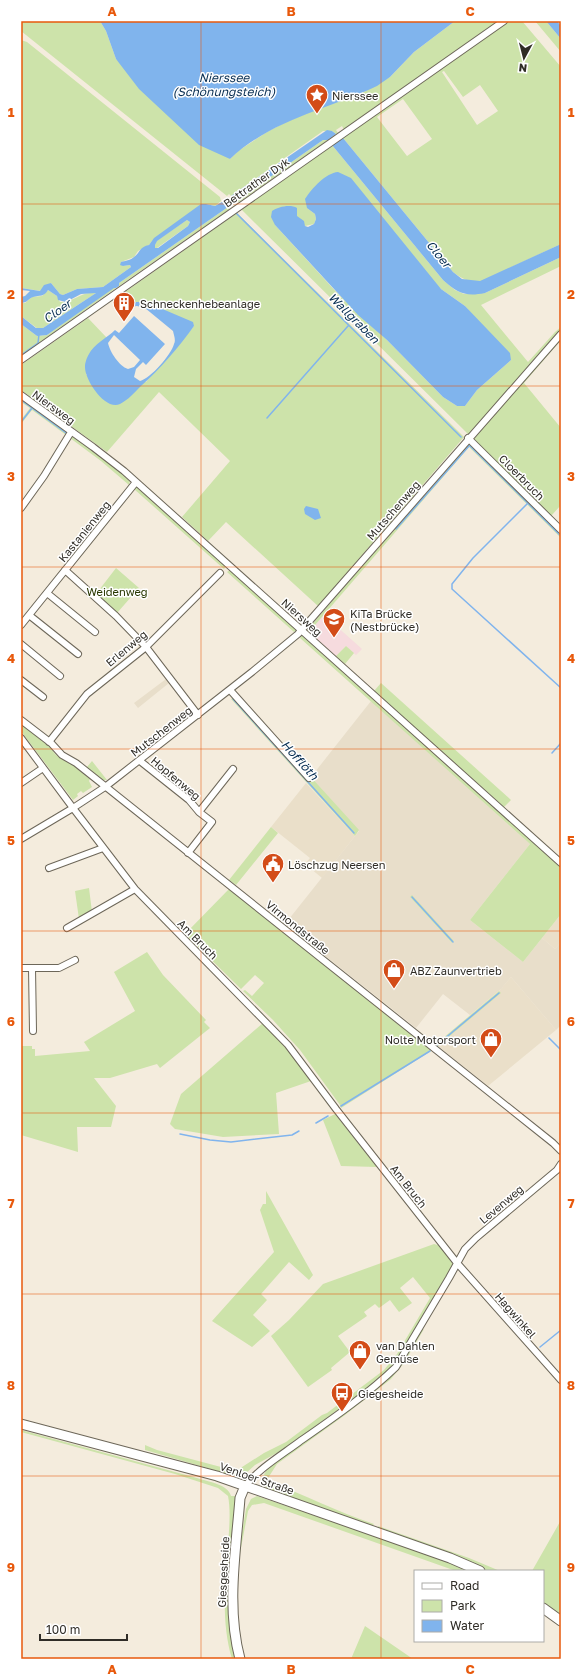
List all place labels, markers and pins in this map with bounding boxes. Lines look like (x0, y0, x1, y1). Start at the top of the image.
place icon: Nierssee (304, 82, 330, 115)
place label: Nierssee (332, 89, 378, 102)
building icon: Schneckenhebeanlage (111, 290, 137, 323)
place label: Schneckenhebeanlage (140, 297, 260, 310)
school or university icon: KiTa Brücke (Nestbrücke) (321, 606, 347, 639)
place label: KiTa Brücke (Nestbrücke) (350, 607, 419, 633)
public building icon: Löschzug Neersen (260, 851, 286, 884)
place label: Löschzug Neersen (288, 858, 386, 871)
shop icon: ABZ Zaunvertrieb (381, 957, 407, 990)
place label: ABZ Zaunvertrieb (410, 964, 502, 977)
shop icon: Nolte Motorsport (478, 1026, 504, 1059)
place label: Nolte Motorsport (385, 1033, 476, 1046)
shop icon: van Dahlen Gemüse (347, 1338, 373, 1371)
place label: van Dahlen Gemüse (376, 1339, 435, 1365)
bus stop icon: Giegesheide (329, 1380, 355, 1413)
place label: Giegesheide (358, 1387, 423, 1400)

